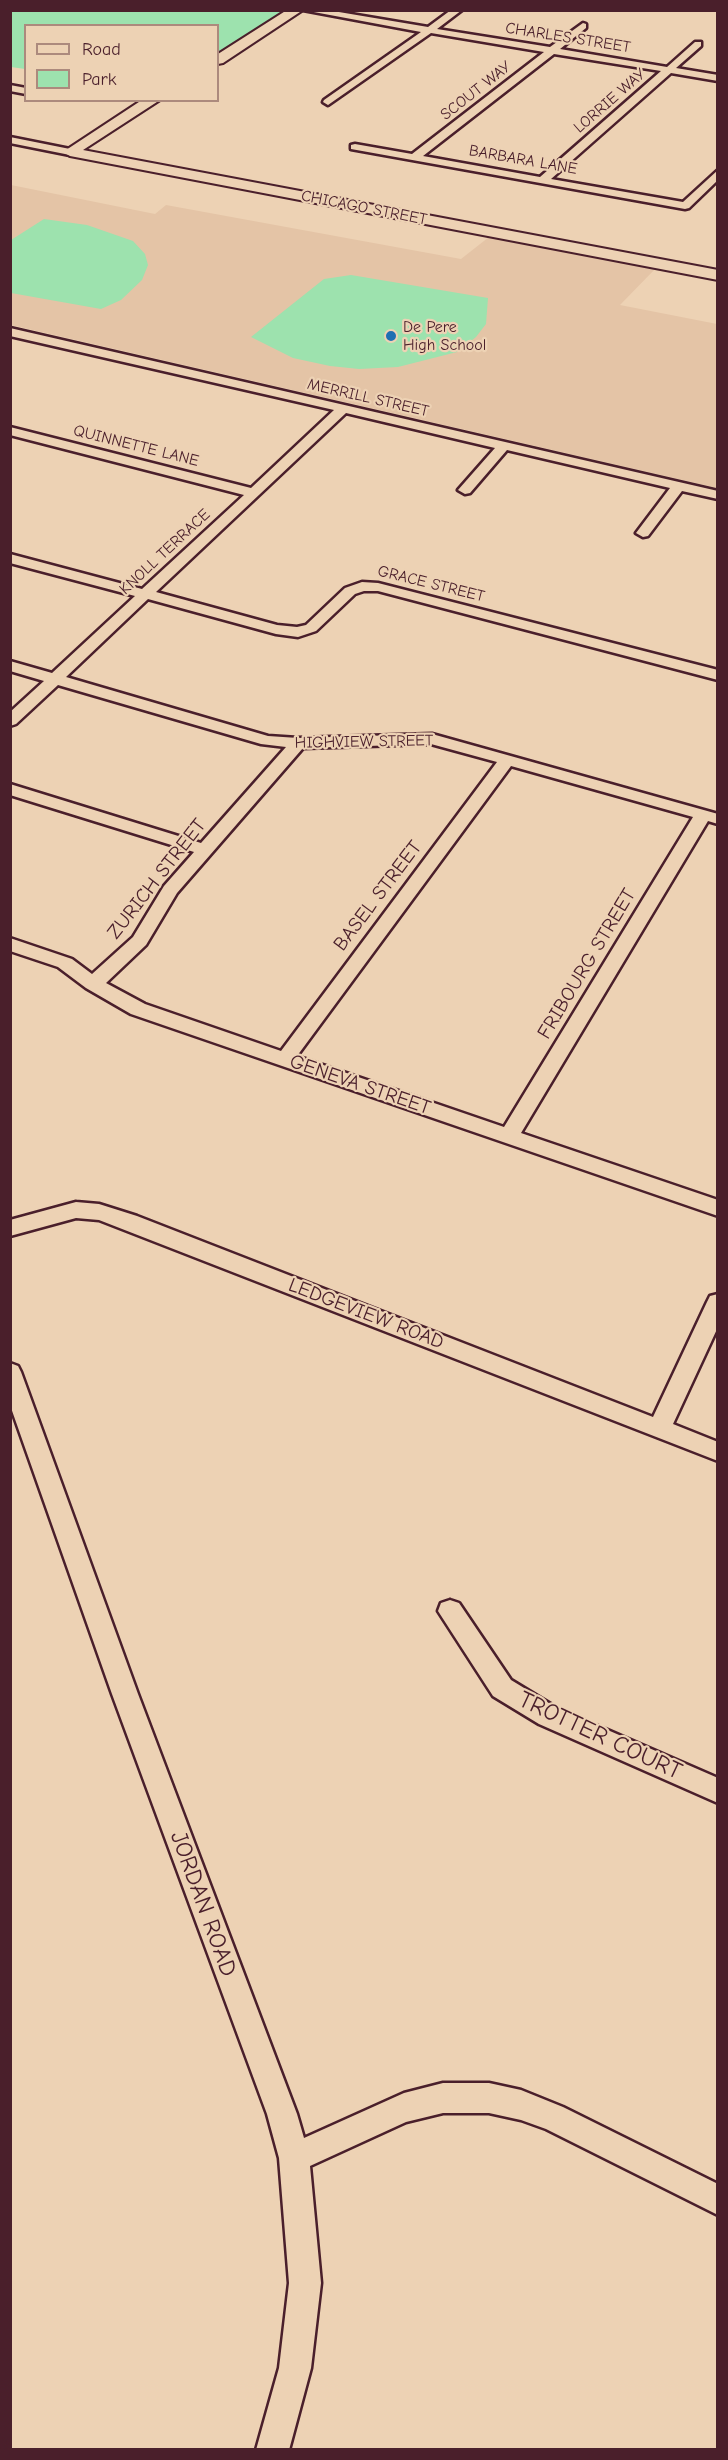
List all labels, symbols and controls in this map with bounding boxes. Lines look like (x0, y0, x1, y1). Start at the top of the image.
street label: CHARLES STREET (504, 19, 632, 57)
legend (24, 24, 219, 102)
text: Road (82, 39, 121, 60)
street label: SCOUT WAY (437, 57, 515, 125)
street label: LORRIE WAY (570, 65, 650, 137)
text: Park (82, 69, 116, 90)
street label: BARBARA LANE (467, 141, 579, 179)
street label: CHICAGO STREET (299, 186, 429, 230)
place label: De Pere High School (403, 317, 486, 355)
marker: De Pere High School (384, 329, 398, 343)
street label: MERRILL STREET (305, 375, 431, 421)
street label: QUINNETTE LANE (71, 421, 201, 471)
street label: KNOLL TERRACE (116, 505, 214, 599)
street label: GRACE STREET (376, 561, 486, 607)
street label: HIGHVIEW STREET (295, 731, 433, 753)
street label: ZURICH STREET (103, 814, 211, 944)
street label: BASEL STREET (329, 836, 427, 956)
street label: FRIBOURG STREET (533, 884, 641, 1044)
street label: GENEVA STREET (286, 1050, 434, 1120)
street label: LEDGEVIEW ROAD (285, 1273, 447, 1355)
street label: TROTTER COURT (514, 1686, 686, 1786)
street label: JORDAN ROAD (163, 1828, 243, 1980)

